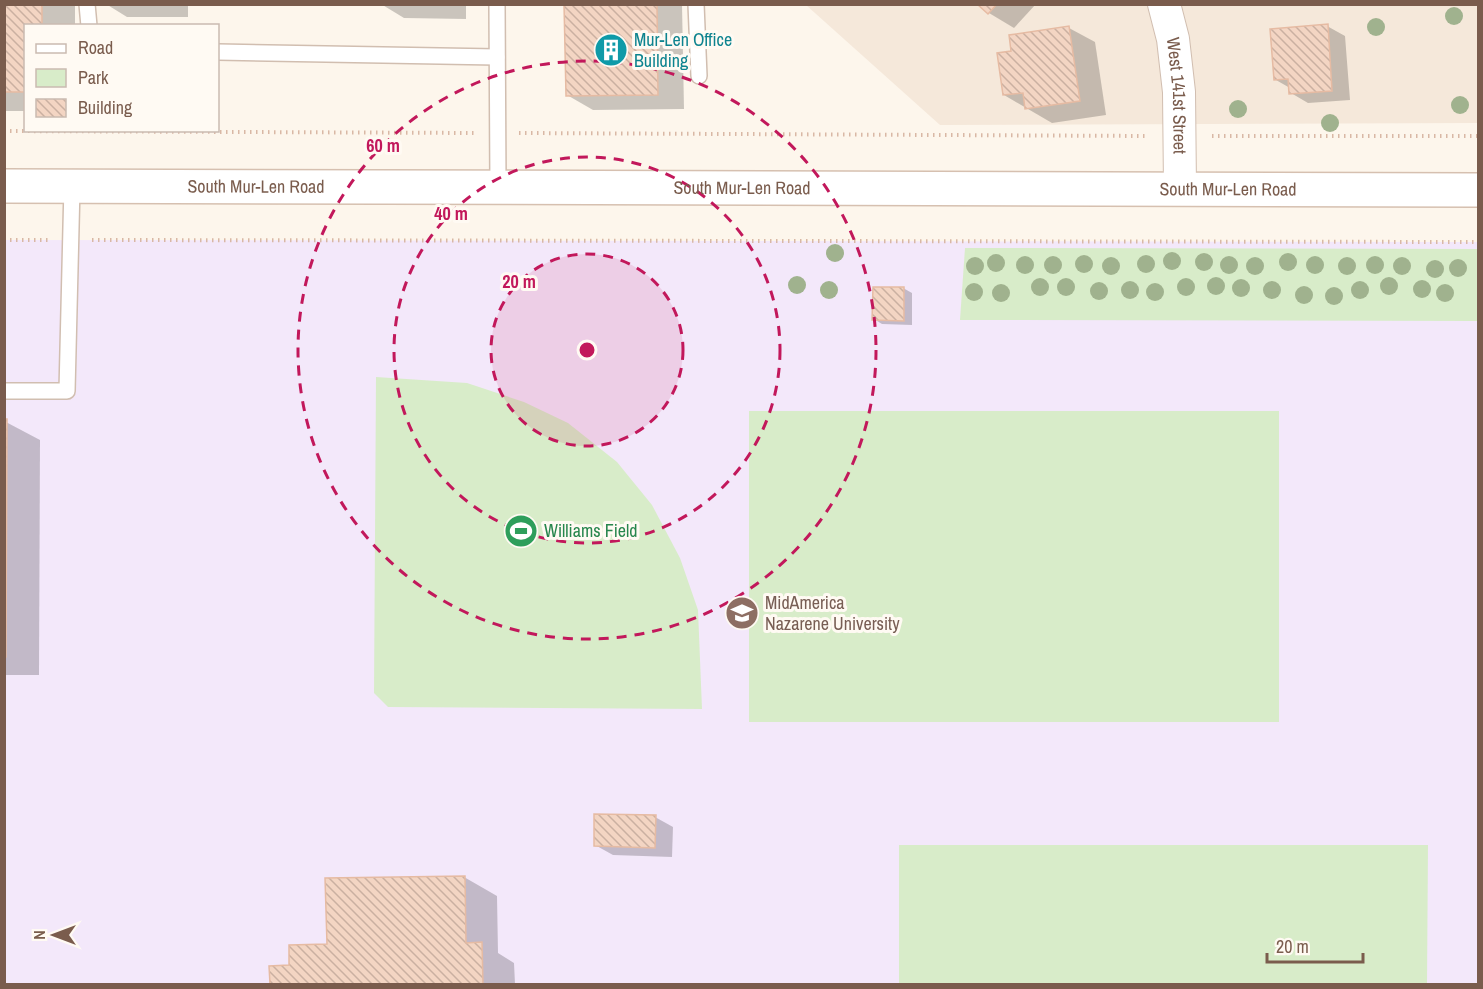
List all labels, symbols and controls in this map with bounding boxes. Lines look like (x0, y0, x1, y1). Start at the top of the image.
legend (24, 24, 219, 132)
place label: Mur-Len Office Building (634, 27, 732, 73)
building icon: Mur-Len Office Building (593, 32, 629, 68)
text: Road (78, 35, 113, 60)
street label: West 141st Street (1161, 36, 1193, 154)
text: Park (78, 65, 109, 90)
text: Building (78, 95, 133, 120)
text: 60 m (366, 133, 400, 158)
street label: South Mur-Len Road (187, 173, 325, 199)
street label: South Mur-Len Road (673, 175, 811, 200)
street label: South Mur-Len Road (1159, 176, 1297, 202)
text: 40 m (434, 201, 468, 226)
text: 20 m (502, 269, 536, 294)
centre of rings (577, 340, 597, 360)
sports icon: Williams Field (503, 513, 539, 549)
place label: Williams Field (544, 518, 638, 543)
place label: MidAmerica Nazarene University (765, 590, 900, 636)
school or university icon: MidAmerica Nazarene University (724, 595, 760, 631)
north arrow (24, 905, 84, 965)
scale bar (1267, 926, 1363, 964)
text: N (28, 930, 50, 940)
text: 20 m (1276, 934, 1309, 959)

